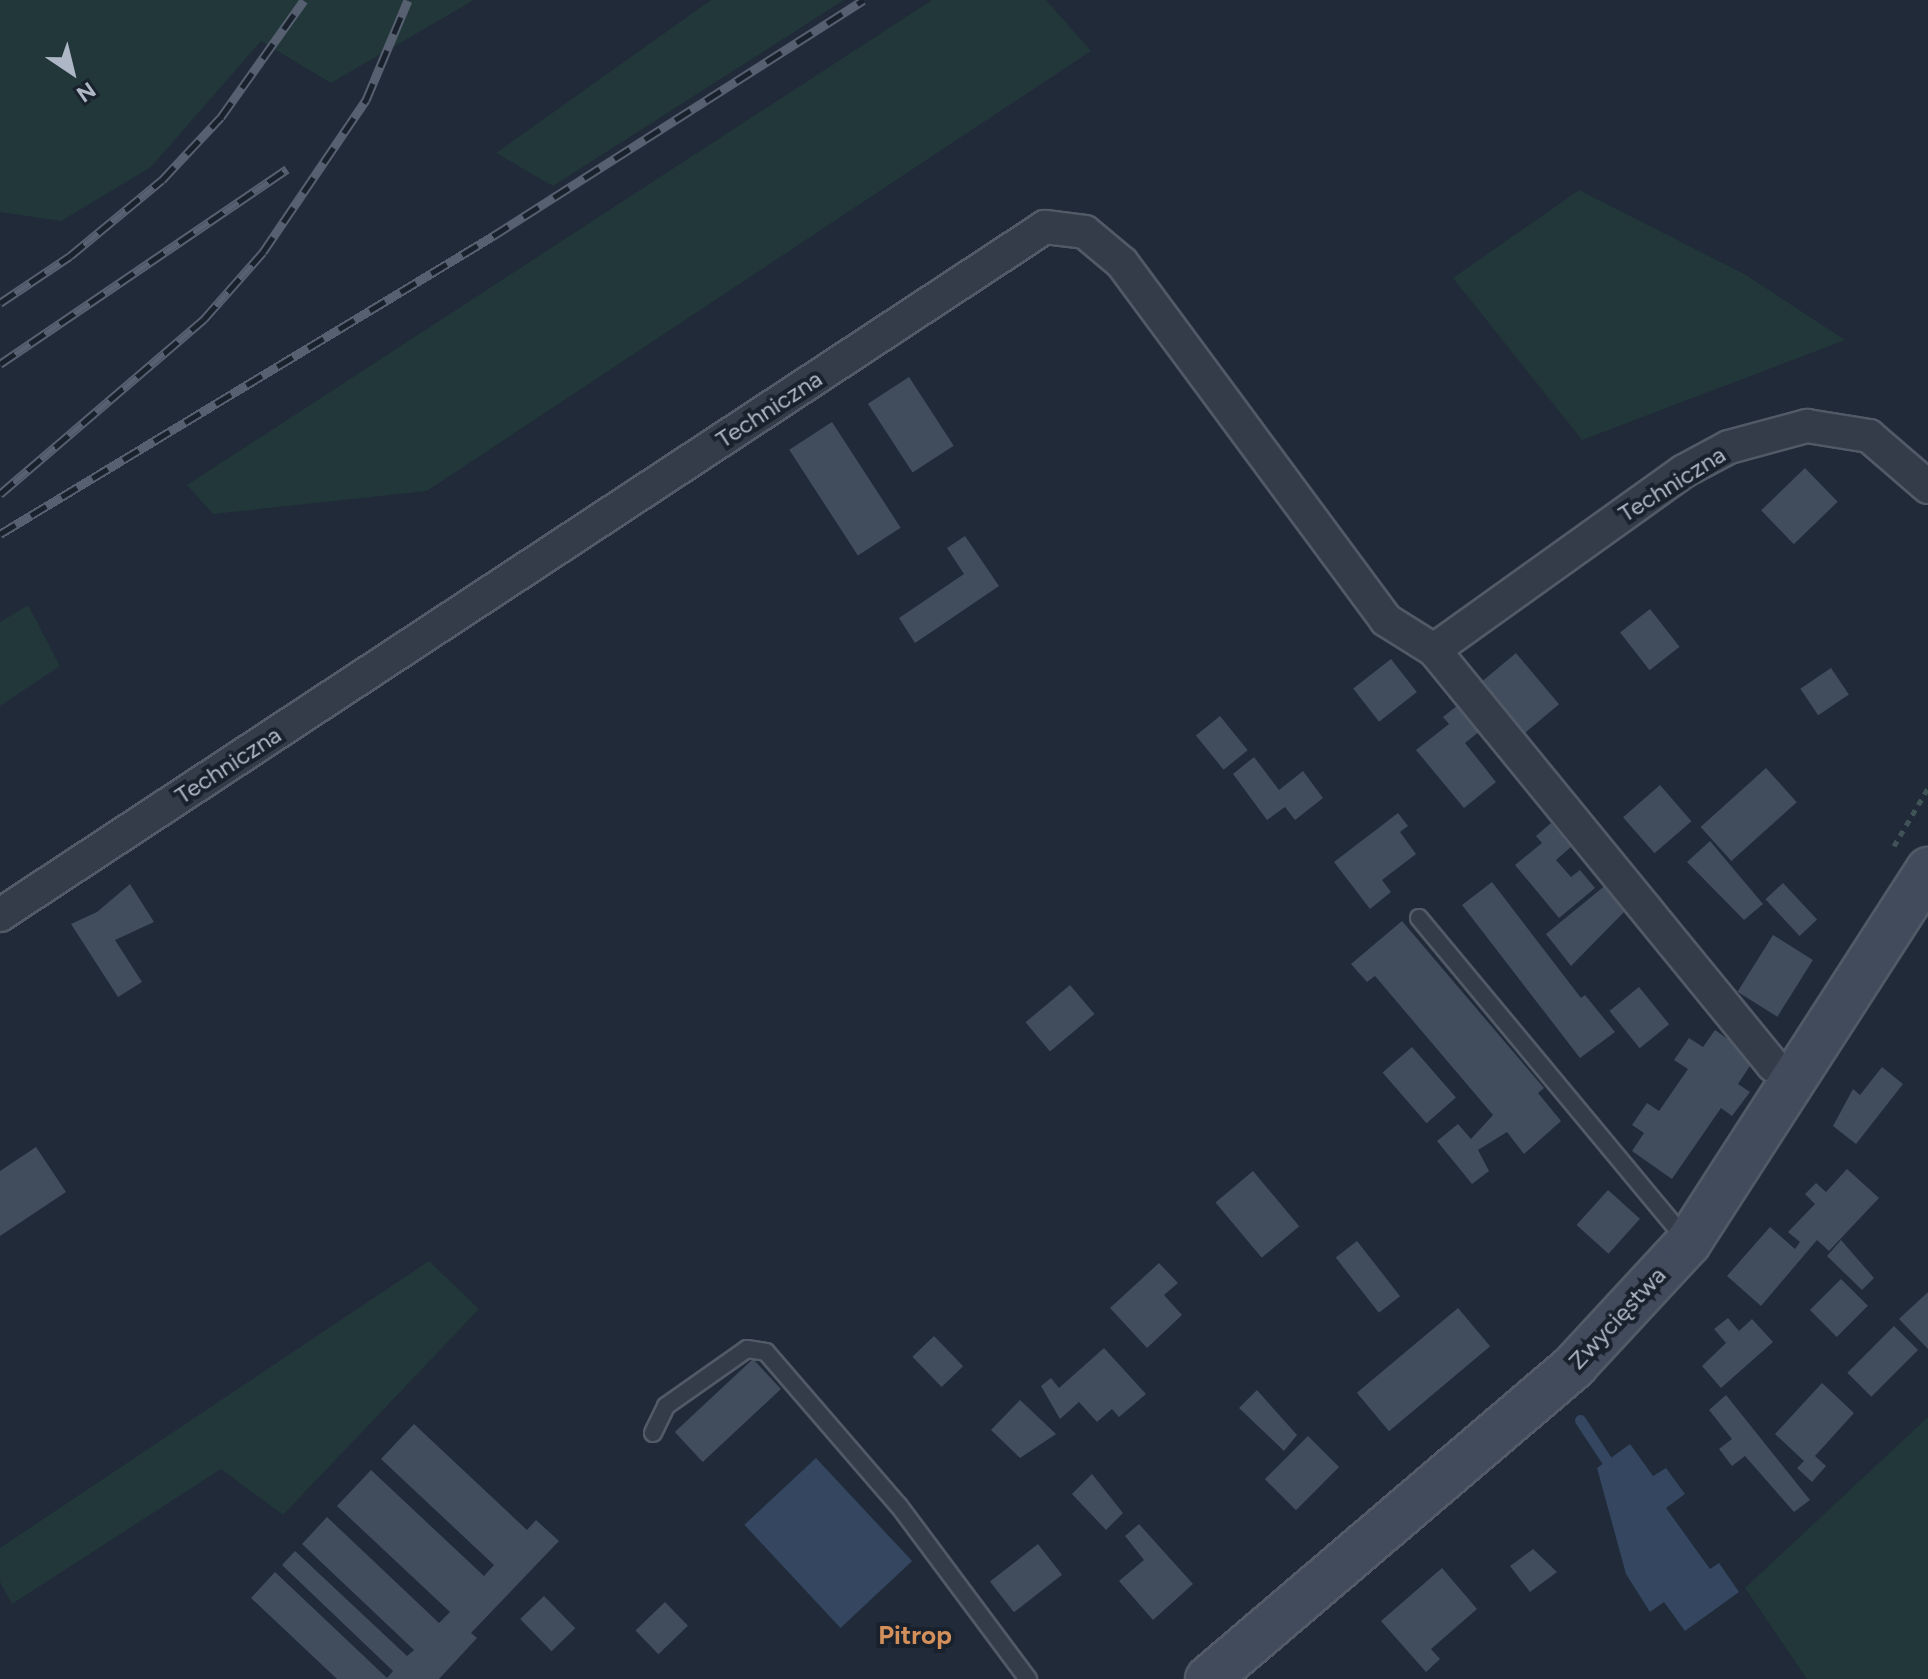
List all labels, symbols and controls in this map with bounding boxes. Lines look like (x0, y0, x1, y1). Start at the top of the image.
north arrow (32, 32, 112, 112)
text: N (71, 76, 101, 108)
street label: Techniczna (711, 364, 827, 454)
street label: Techniczna (1613, 440, 1731, 528)
street label: Techniczna (170, 720, 286, 810)
street label: Zwycięstwa (1562, 1261, 1672, 1375)
district label: Pitrop (878, 1620, 952, 1652)

